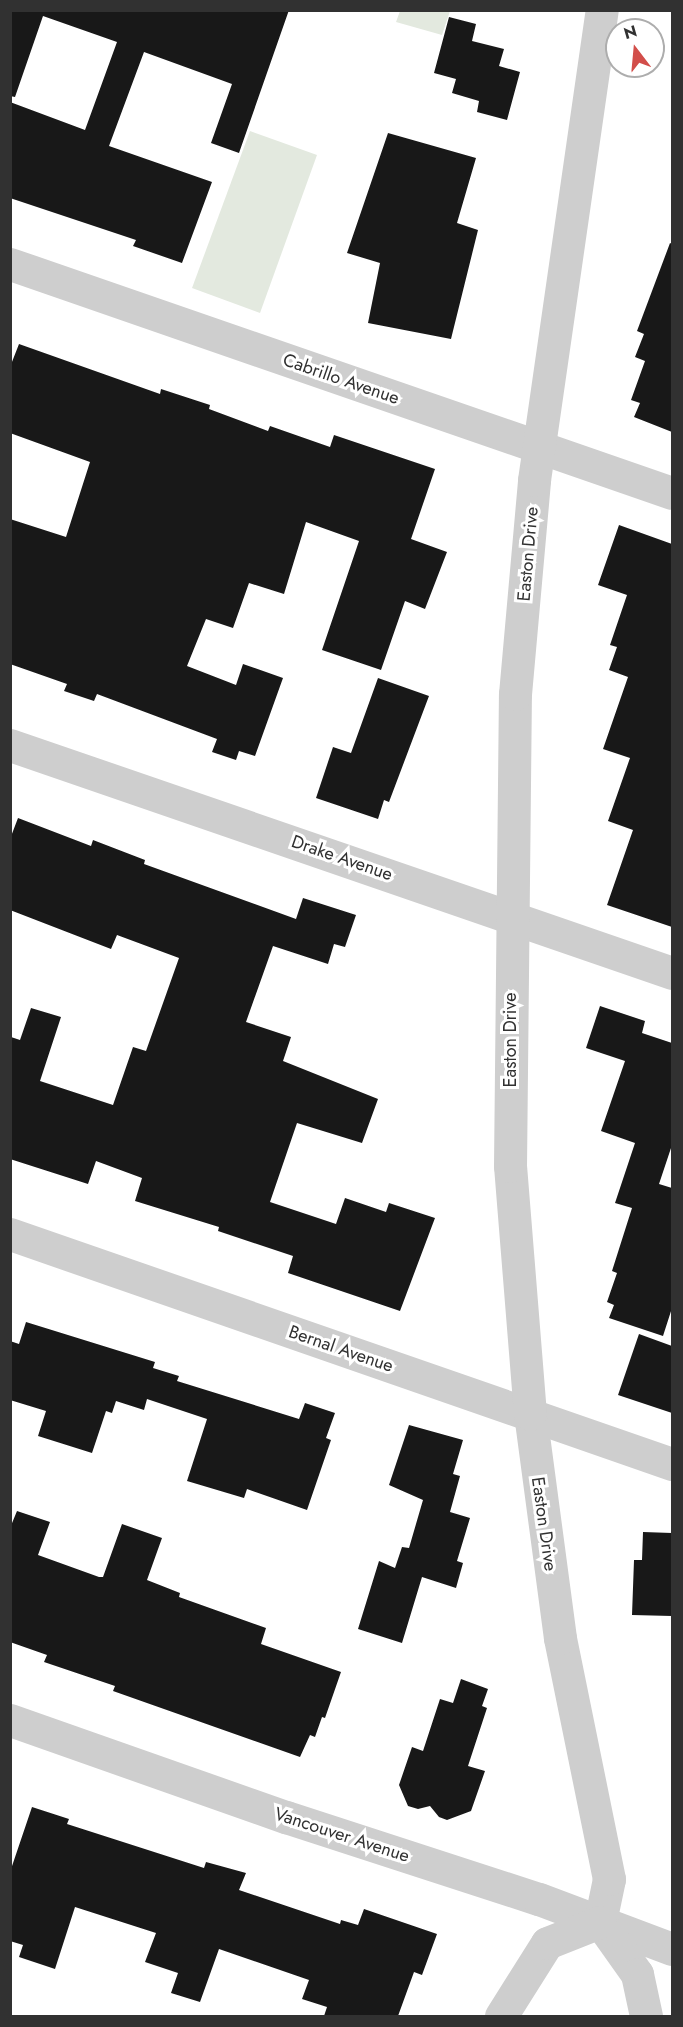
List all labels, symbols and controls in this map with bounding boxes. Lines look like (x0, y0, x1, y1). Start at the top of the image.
north arrow (605, 18, 665, 78)
text: N (621, 19, 640, 45)
street label: Cabrillo Avenue (280, 349, 402, 409)
street label: Easton Drive (513, 506, 543, 602)
street label: Drake Avenue (289, 831, 395, 885)
street label: Easton Drive (499, 993, 521, 1087)
street label: Bernal Avenue (286, 1321, 396, 1377)
street label: Easton Drive (527, 1476, 561, 1572)
street label: Vancouver Avenue (272, 1803, 412, 1867)

